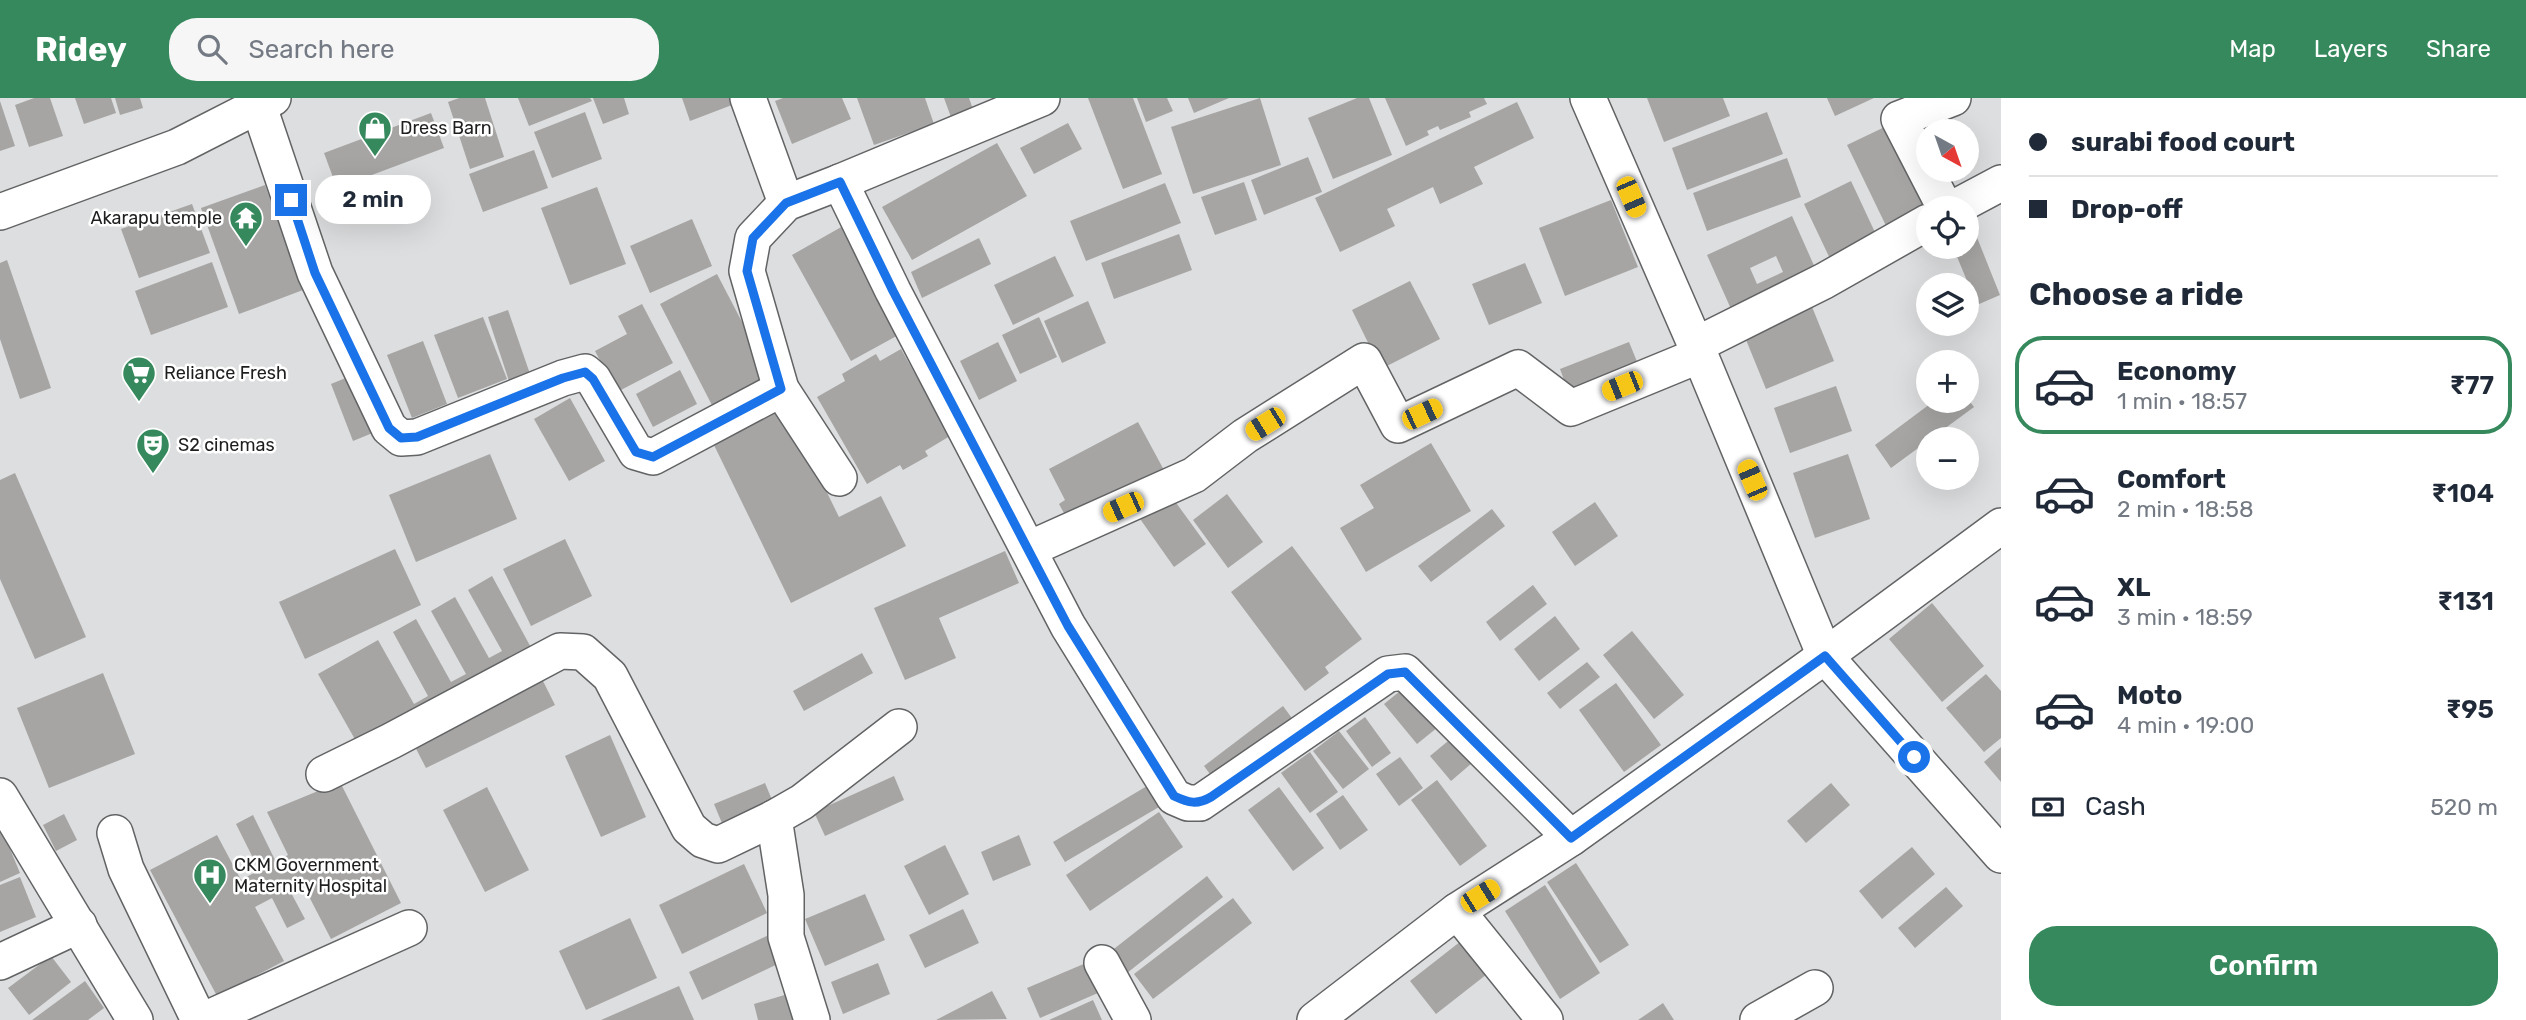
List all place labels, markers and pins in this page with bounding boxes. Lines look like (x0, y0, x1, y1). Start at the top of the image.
shop icon: Dress Barn (356, 109, 394, 158)
place label: Dress Barn (400, 117, 492, 139)
temple icon: Akarapu temple (227, 199, 265, 248)
place label: Akarapu temple (90, 207, 222, 229)
supermarket icon: Reliance Fresh (120, 354, 158, 403)
place label: Reliance Fresh (164, 362, 287, 384)
theatre icon: S2 cinemas (134, 426, 172, 475)
place label: S2 cinemas (178, 434, 275, 456)
place label: CKM Government Maternity Hospital (234, 854, 387, 897)
hospital icon: CKM Government Maternity Hospital (191, 856, 229, 905)

